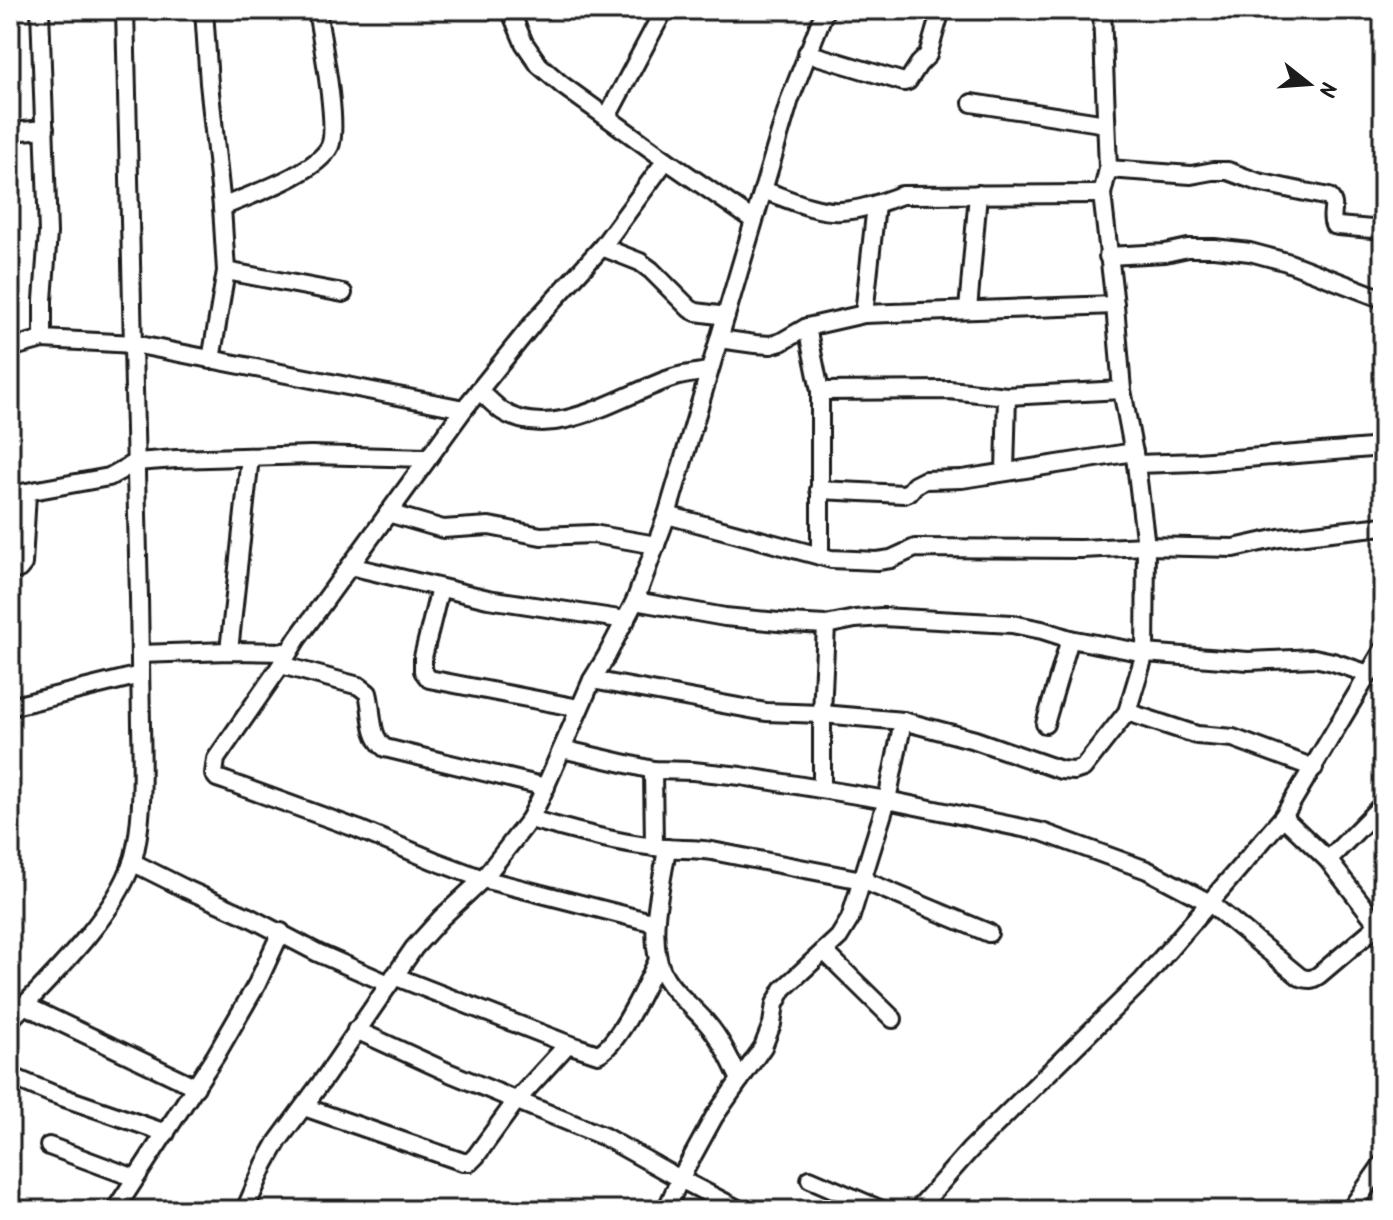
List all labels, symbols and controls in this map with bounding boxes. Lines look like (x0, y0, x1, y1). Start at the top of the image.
north arrow (1269, 44, 1349, 124)
text: N (1307, 77, 1345, 101)

